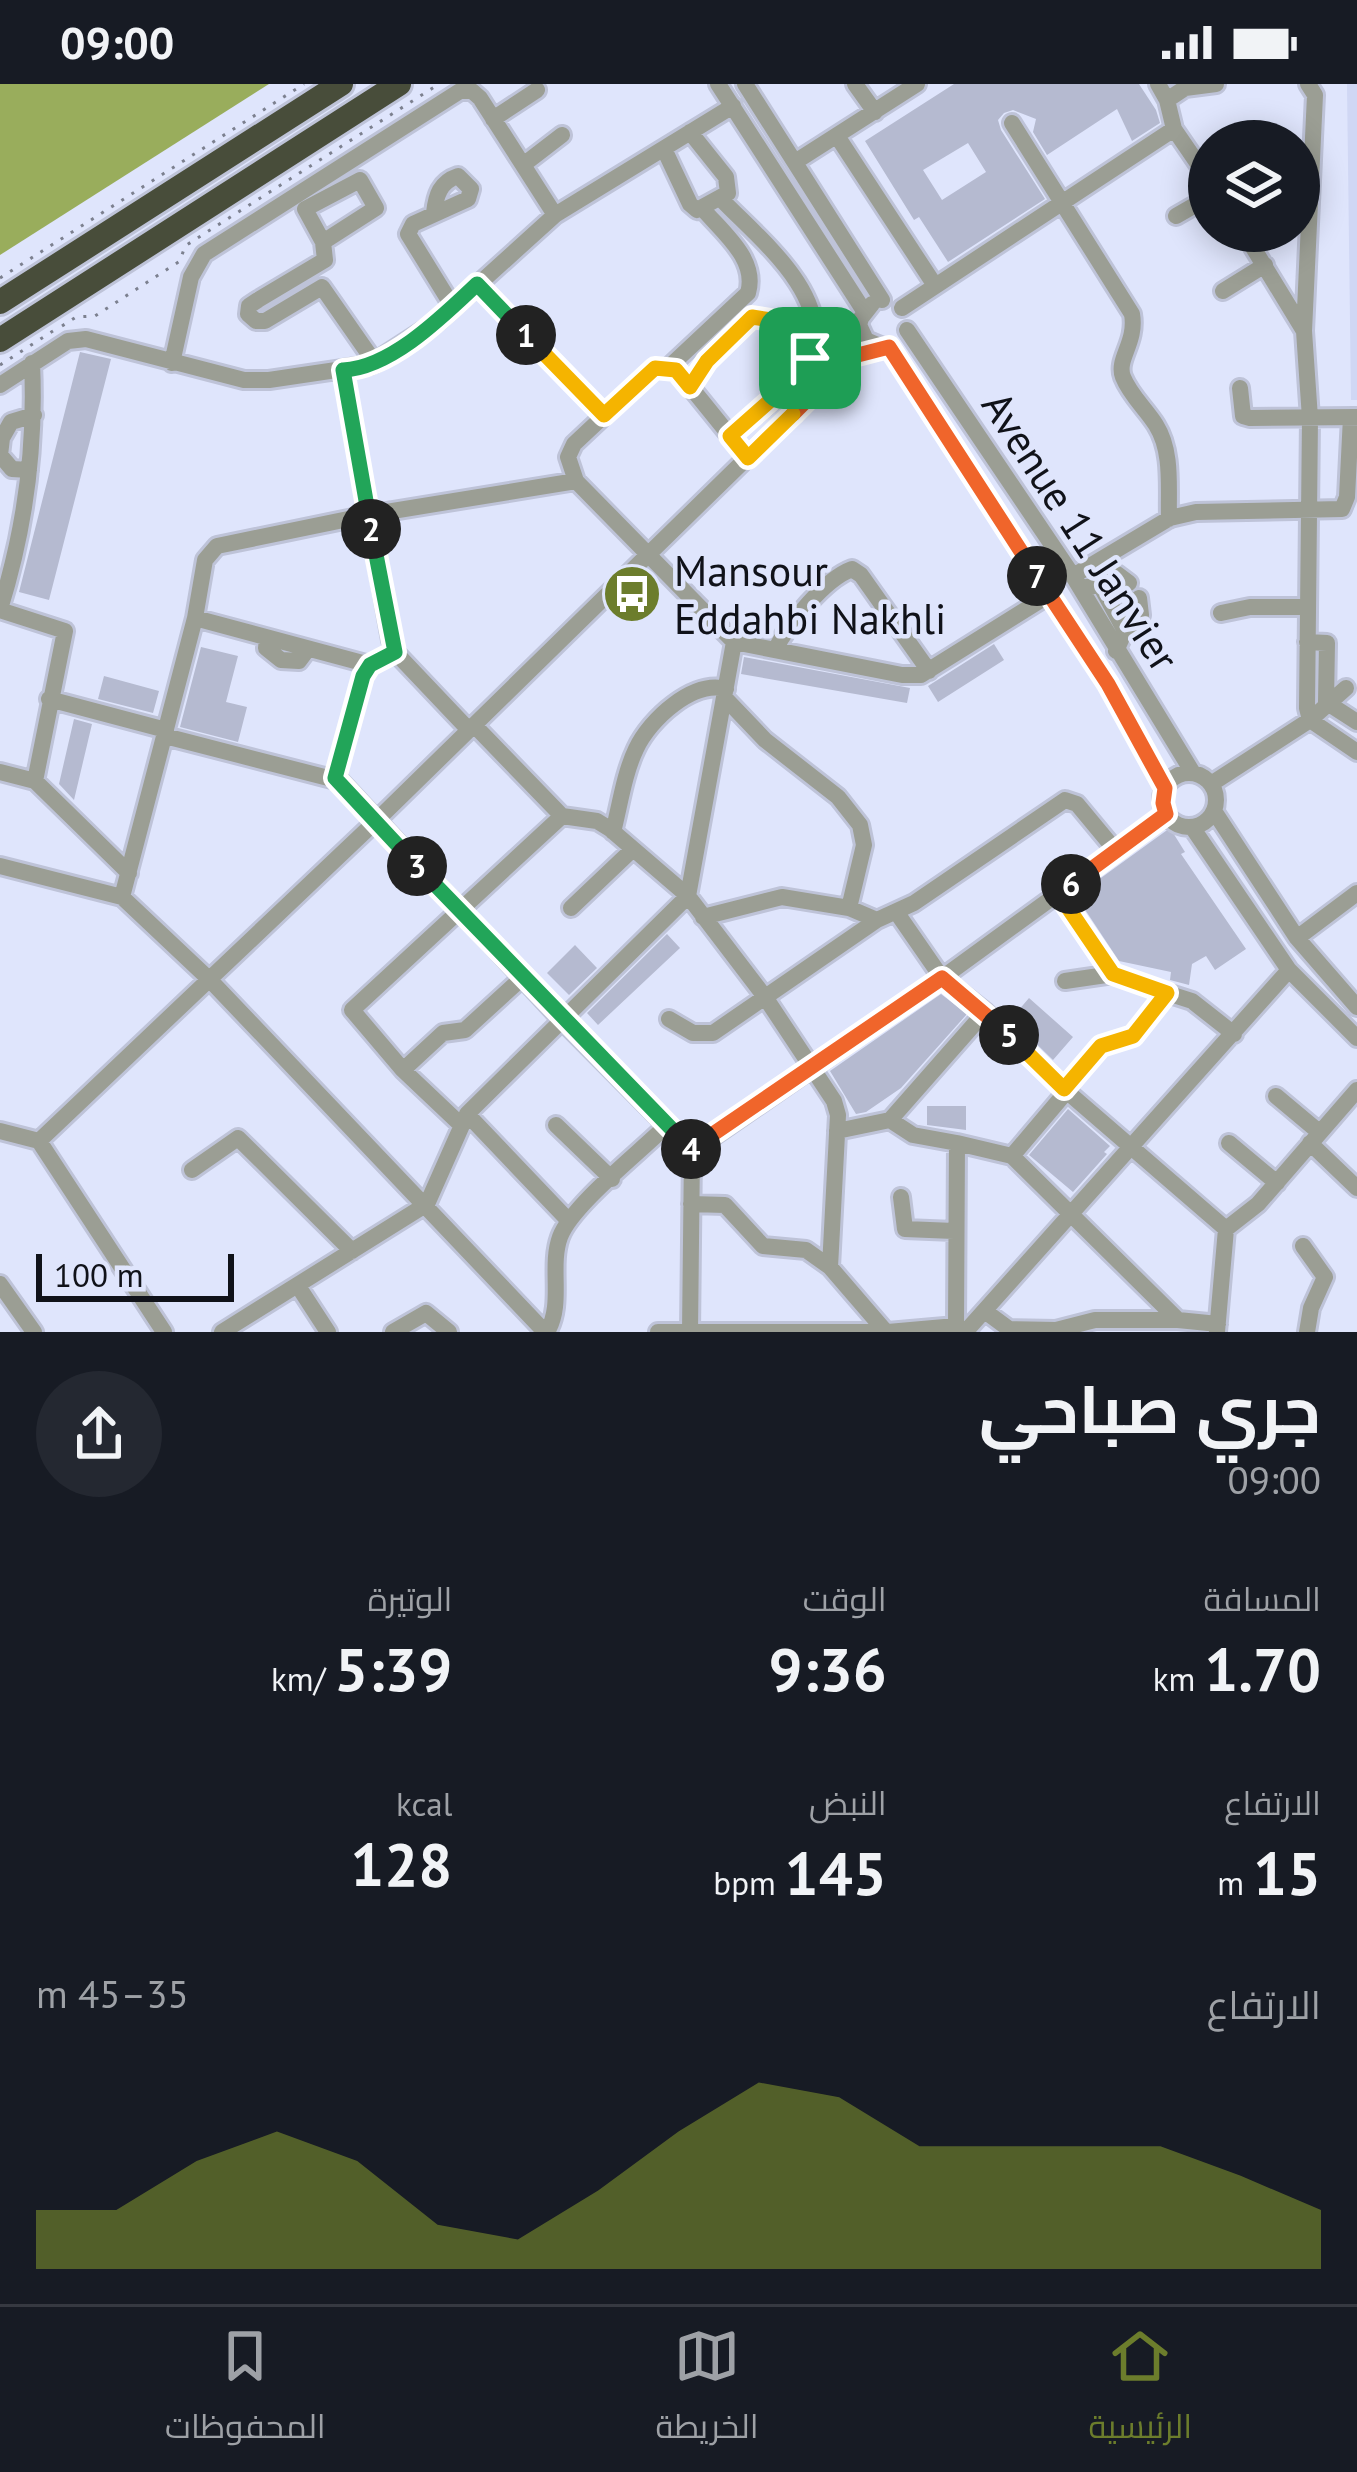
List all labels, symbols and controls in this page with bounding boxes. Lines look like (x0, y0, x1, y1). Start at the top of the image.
text: 09:00 (60, 13, 174, 71)
map controls (1188, 120, 1320, 252)
button: layers (1188, 120, 1320, 252)
pin: 1 (496, 305, 556, 365)
pin (759, 307, 861, 409)
text: 1 (517, 313, 535, 356)
icon: arrive (777, 325, 843, 391)
street label: Avenue 11 Janvier (970, 381, 1192, 681)
pin: 2 (341, 499, 401, 559)
text: 2 (362, 507, 380, 550)
place label: Mansour Eddahbi Nakhli (674, 543, 946, 646)
pin: 7 (1007, 546, 1067, 606)
text: 7 (1028, 554, 1046, 597)
bus stop icon: Mansour Eddahbi Nakhli (601, 563, 663, 625)
pin: 3 (387, 836, 447, 896)
text: 3 (408, 844, 426, 887)
pin: 6 (1041, 854, 1101, 914)
text: 6 (1062, 862, 1080, 905)
pin: 5 (979, 1005, 1039, 1065)
text: 5 (1000, 1013, 1018, 1056)
pin: 4 (661, 1119, 721, 1179)
text: 4 (682, 1127, 700, 1170)
scale bar (36, 1248, 234, 1301)
text: 100 m (54, 1253, 144, 1296)
text: جري صباحي (979, 1366, 1321, 1451)
button: share (36, 1371, 162, 1497)
text: 09:00 (1227, 1454, 1321, 1505)
text: الوتيرة (368, 1577, 452, 1620)
text: الوقت (803, 1577, 887, 1620)
text: المسافة (1204, 1577, 1321, 1620)
text: 5:39 (334, 1630, 452, 1708)
text: 9:36 (768, 1630, 887, 1708)
text: 1.70 (1204, 1630, 1321, 1708)
text: /km (271, 1657, 334, 1700)
text: km (1153, 1657, 1204, 1700)
text: النبض (809, 1781, 887, 1824)
text: الارتفاع (1224, 1781, 1321, 1824)
text: kcal (396, 1782, 452, 1825)
text: 128 (350, 1825, 452, 1903)
text: 145 (785, 1834, 887, 1912)
text: 15 (1253, 1834, 1321, 1912)
text: bpm (713, 1861, 785, 1904)
text: m (1217, 1861, 1253, 1904)
text: 35–45 m (36, 1968, 189, 2019)
text: الارتفاع (1207, 1979, 1321, 2030)
tab: المحفوظات (165, 2323, 326, 2457)
tab: الخريطة (656, 2323, 759, 2457)
tab: الرئيسية (1089, 2323, 1192, 2457)

